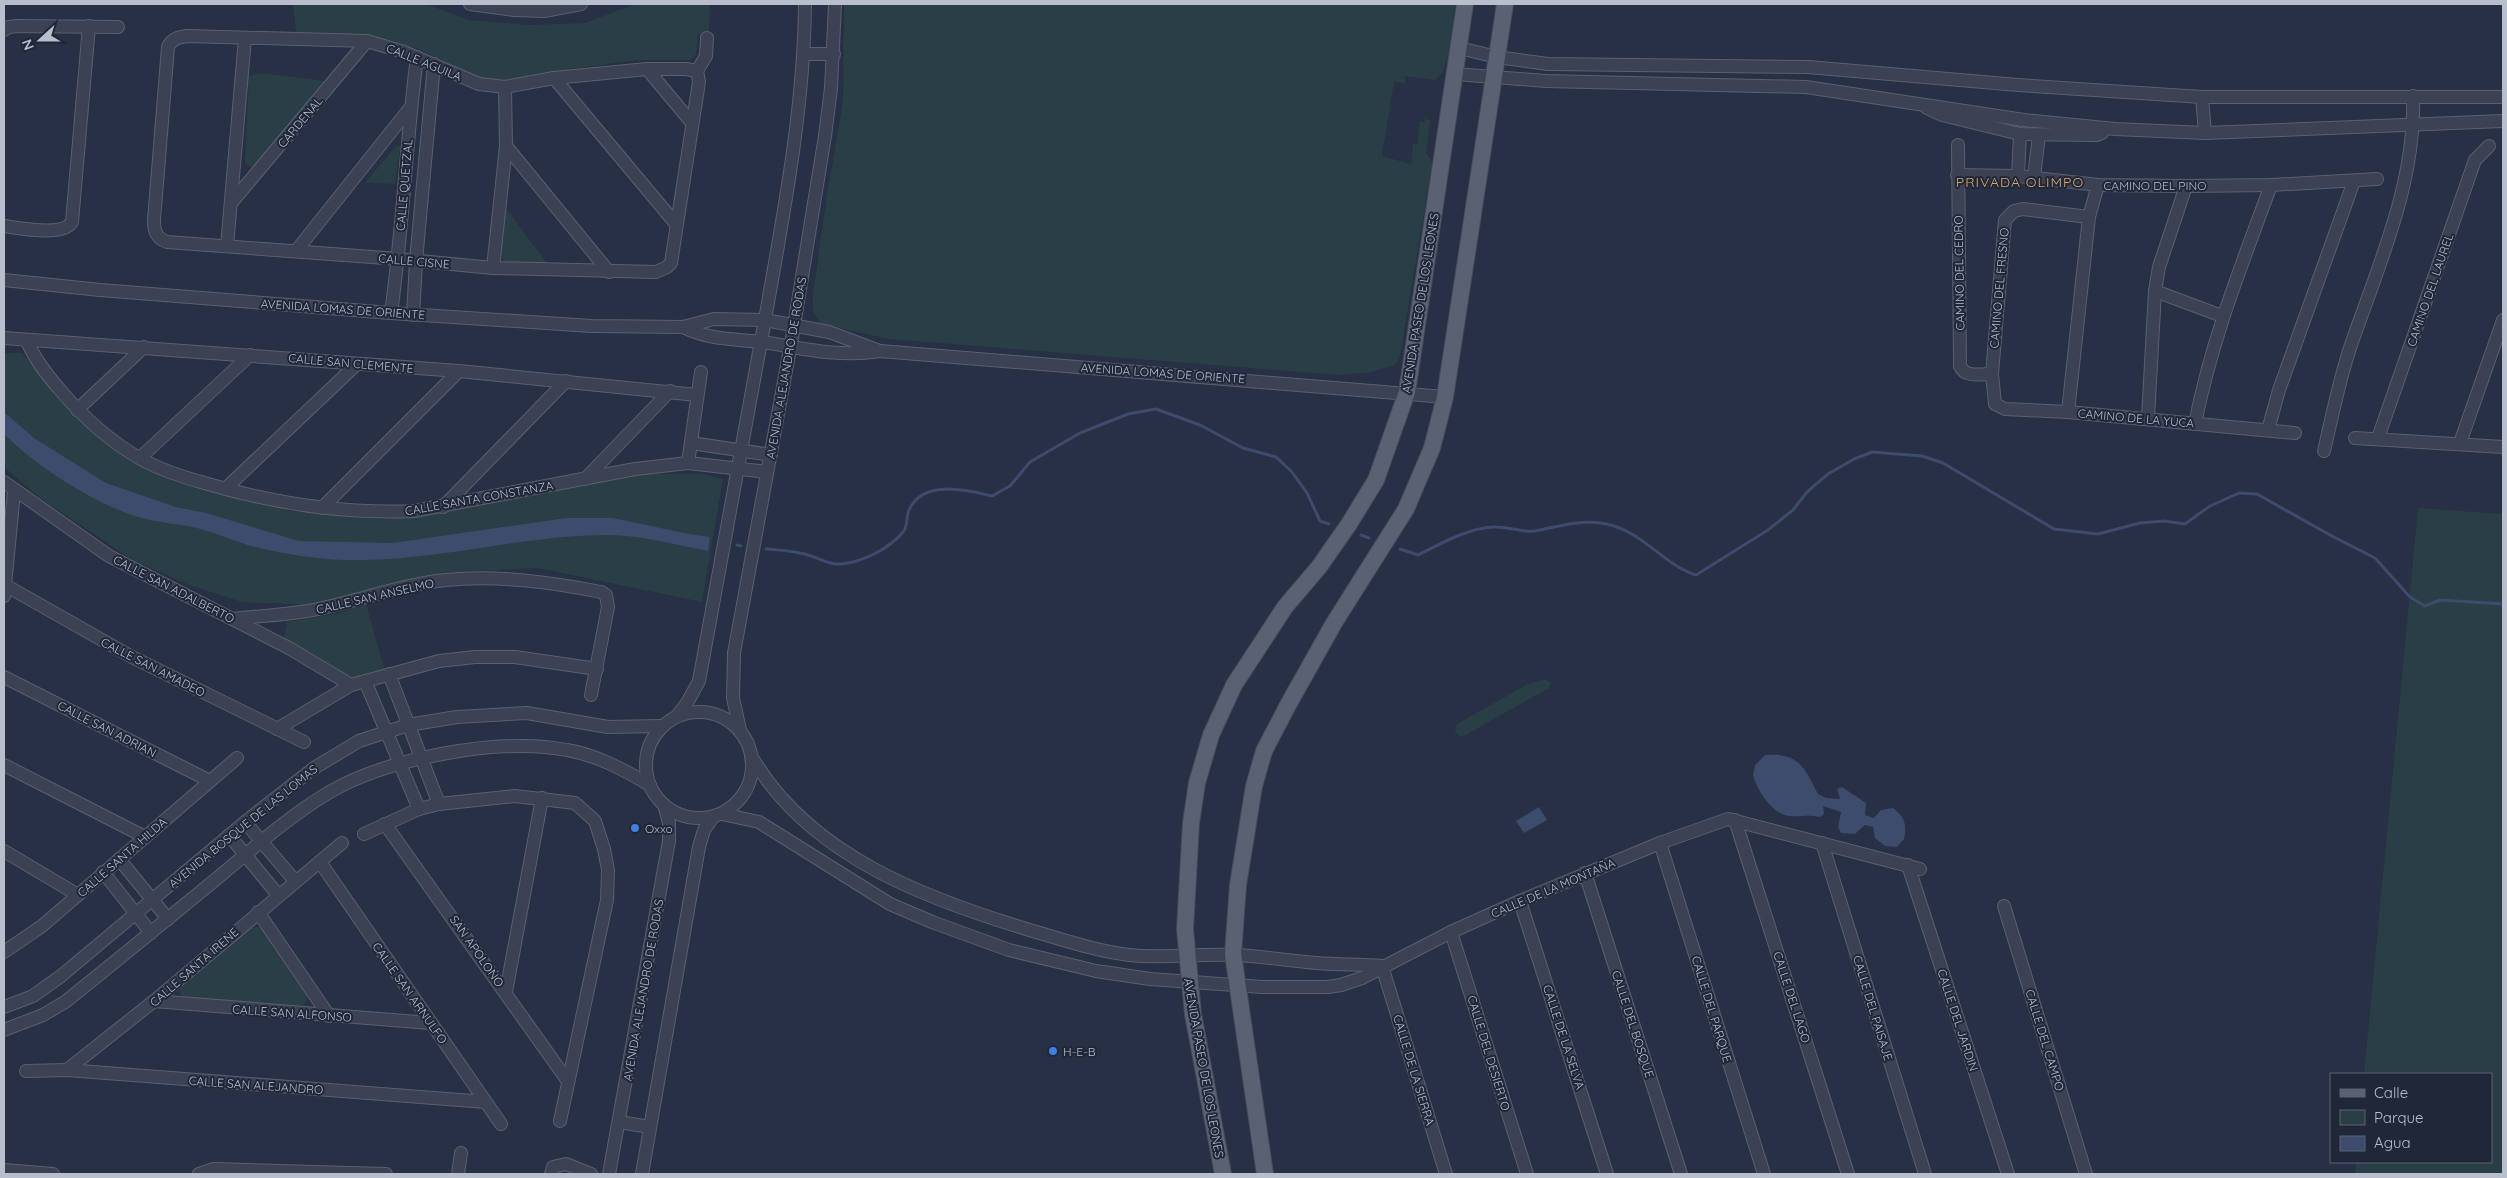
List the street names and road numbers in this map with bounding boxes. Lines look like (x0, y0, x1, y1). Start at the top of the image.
street label: CALLE AGUILA (384, 40, 464, 84)
street label: CARDENAL (274, 93, 326, 151)
street label: CALLE QUETZAL (393, 138, 416, 232)
street label: CAMINO DEL PINO (2104, 178, 2206, 193)
street label: AVENIDA PASEO DE LOS LEONES (1398, 212, 1442, 394)
street label: CAMINO DEL CEDRO (1950, 215, 1968, 331)
street label: CAMINO DEL FRESNO (1986, 227, 2012, 349)
street label: CAMINO DEL LAUREL (2404, 231, 2457, 349)
street label: CALLE CISNE (378, 250, 450, 272)
street label: AVENIDA ALEJANDRO DE RODAS (763, 275, 809, 460)
street label: AVENIDA LOMAS DE ORIENTE (260, 296, 426, 322)
street label: CALLE SAN CLEMENTE (288, 350, 414, 376)
street label: AVENIDA LOMAS DE ORIENTE (1080, 360, 1246, 386)
street label: CAMINO DE LA YUCA (2077, 405, 2195, 431)
street label: CALLE SANTA CONSTANZA (404, 478, 555, 518)
street label: CALLE SAN ADALBERTO (111, 552, 237, 626)
street label: CALLE SAN ANSELMO (315, 575, 435, 617)
street label: CALLE SAN AMADEO (98, 634, 208, 700)
street label: CALLE SAN ADRIAN (55, 698, 159, 760)
street label: AVENIDA BOSQUE DE LAS LOMAS (166, 761, 321, 891)
street label: CALLE SANTA HILDA (74, 814, 170, 900)
street label: CALLE DE LA MONTAÑA (1489, 855, 1618, 921)
street label: AVENIDA ALEJANDRO DE RODAS (620, 897, 666, 1082)
street label: SAN APOLONO (447, 912, 507, 990)
street label: CALLE SANTA IRENE (147, 924, 242, 1010)
street label: CALLE SAN ARNULFO (369, 939, 451, 1047)
street label: CALLE DEL LAGO (1770, 949, 1814, 1045)
street label: CALLE DEL PARQUE (1689, 954, 1735, 1064)
street label: CALLE DEL PAISAJE (1850, 954, 1896, 1063)
street label: CALLE DEL JARDIN (1934, 967, 1982, 1073)
street label: CALLE DEL BOSQUE (1609, 968, 1657, 1080)
street label: AVENIDA PASEO DE LOS LEONES (1181, 977, 1227, 1159)
street label: CALLE DE LA SELVA (1540, 983, 1588, 1092)
street label: CALLE DEL CAMPO (2022, 987, 2068, 1093)
street label: CALLE DEL DESIERTO (1464, 994, 1514, 1112)
street label: CALLE SAN ALFONSO (232, 1001, 352, 1025)
street label: CALLE DE LA SIERRA (1390, 1013, 1438, 1127)
street label: CALLE SAN ALEJANDRO (188, 1073, 324, 1097)

